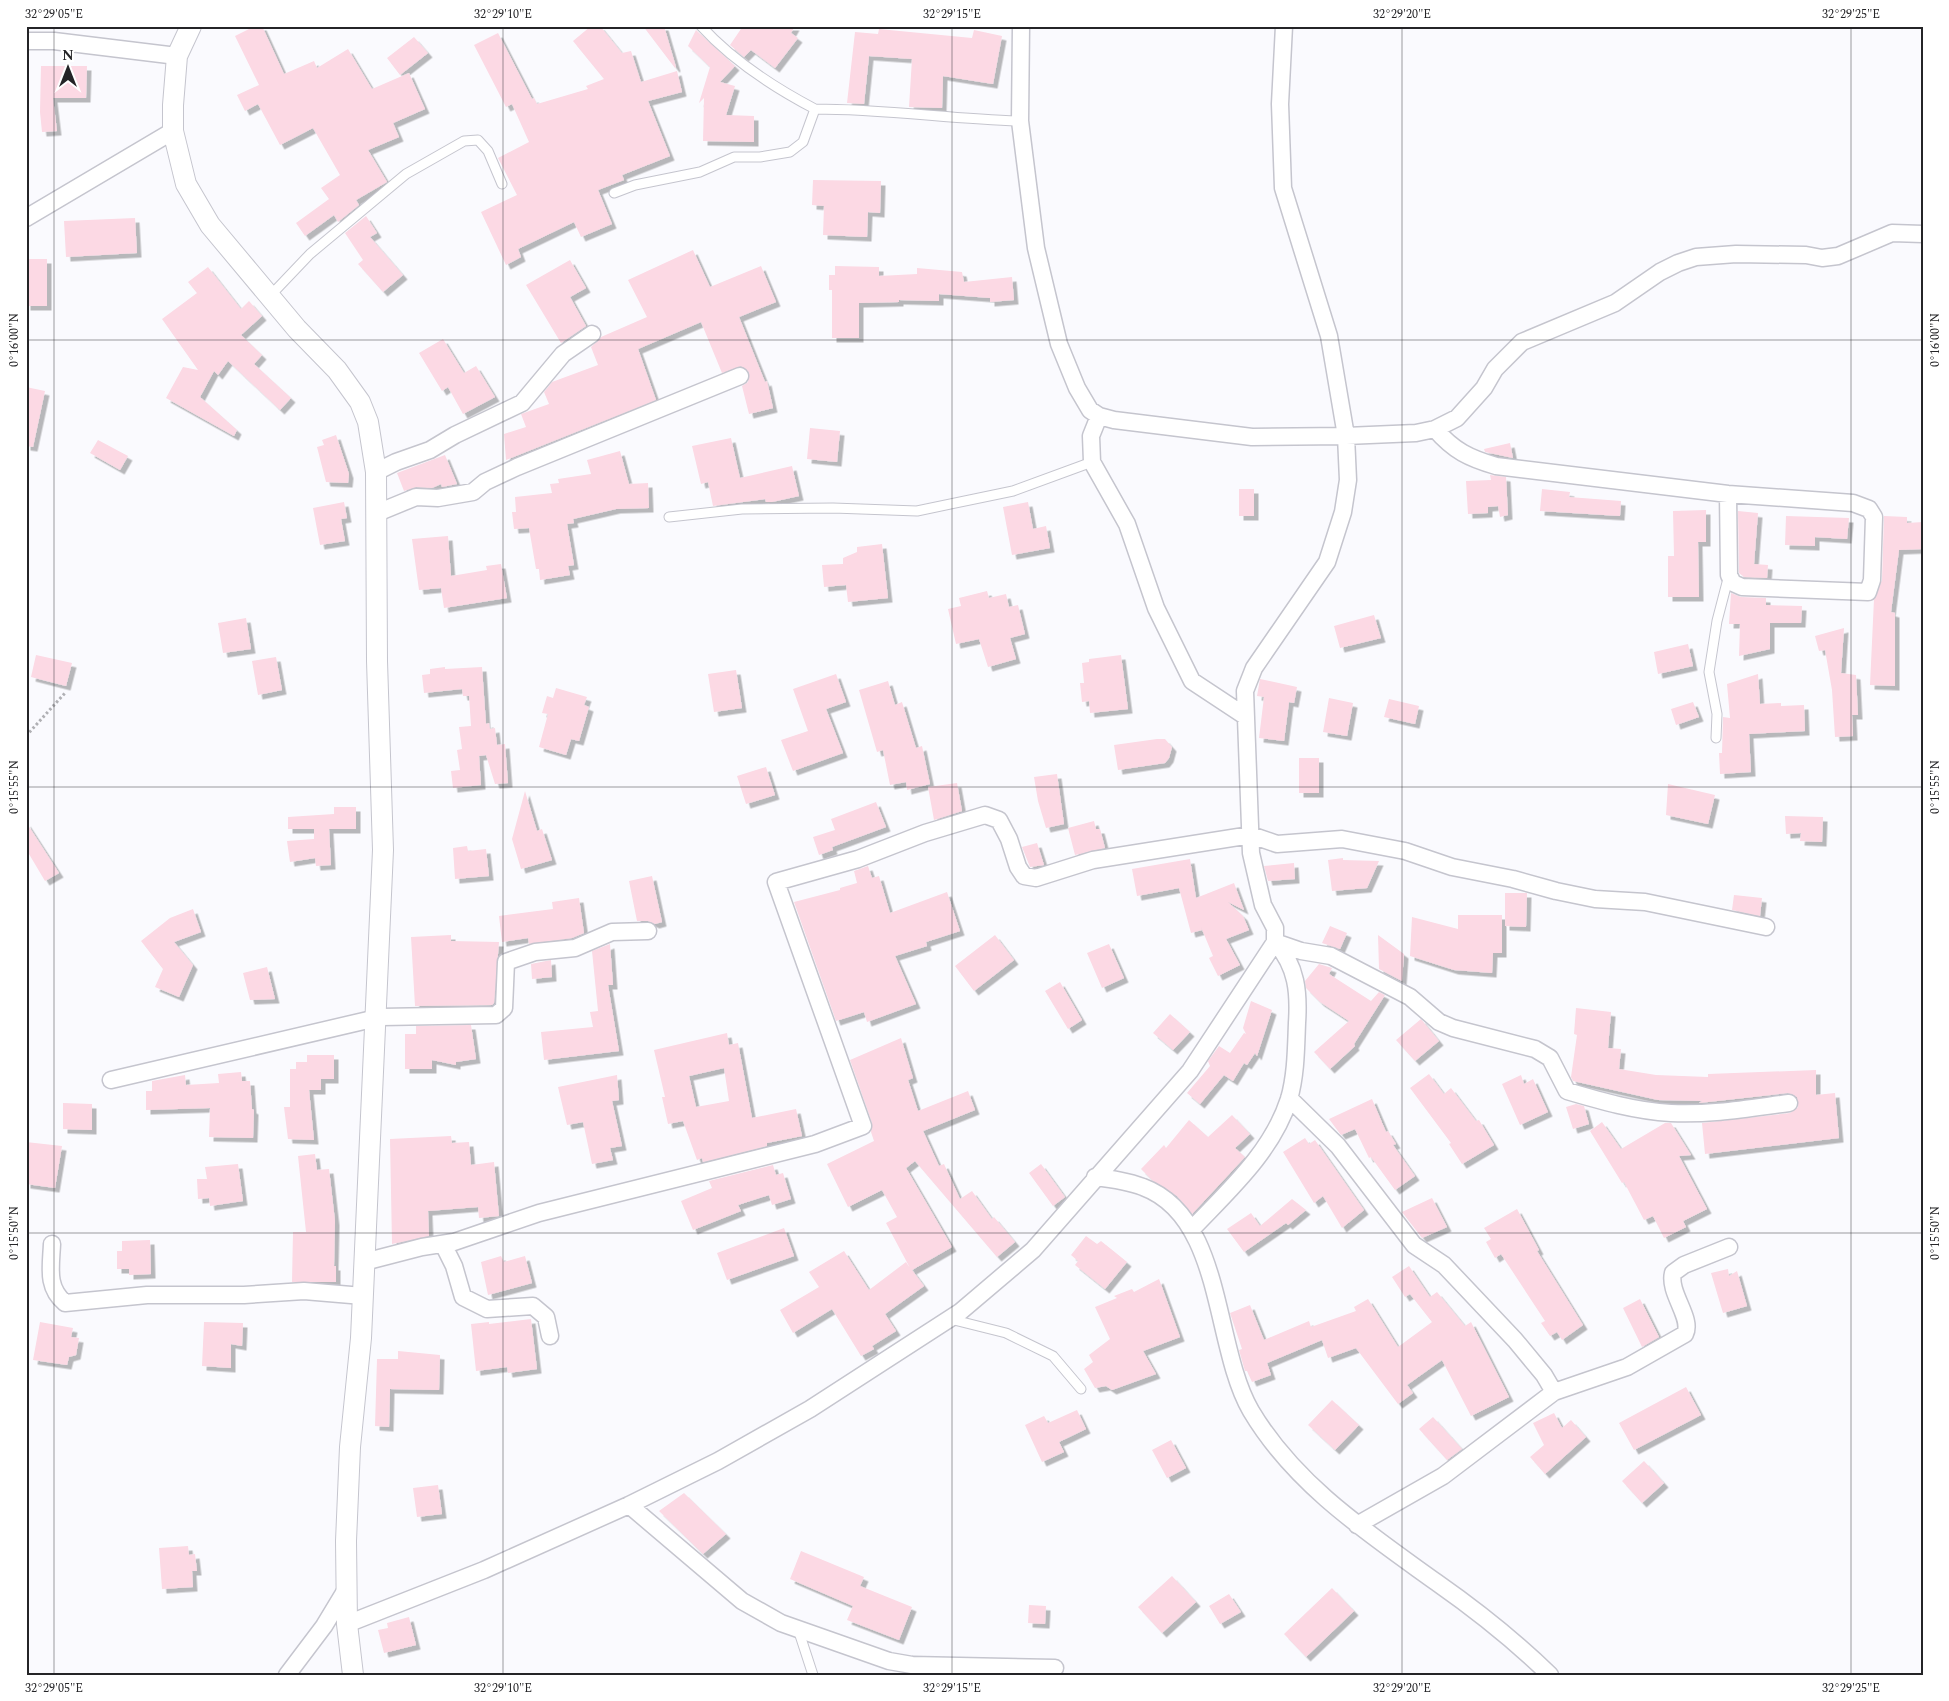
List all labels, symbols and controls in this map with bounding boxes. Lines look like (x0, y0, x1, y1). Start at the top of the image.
text: 32°29'05"E (25, 5, 83, 24)
text: 32°29'10"E (474, 5, 532, 24)
text: 32°29'15"E (923, 5, 981, 24)
text: 32°29'20"E (1373, 5, 1431, 24)
text: 32°29'25"E (1822, 5, 1880, 24)
north arrow (42, 42, 92, 92)
text: N (62, 45, 74, 66)
text: 0°16'00"N (5, 313, 24, 367)
text: 0°16'00"N (1926, 313, 1945, 367)
text: 0°15'55"N (5, 760, 24, 814)
text: 0°15'55"N (1926, 760, 1945, 814)
text: 0°15'50"N (5, 1206, 24, 1260)
text: 0°15'50"N (1926, 1206, 1945, 1260)
text: 32°29'05"E (25, 1679, 83, 1698)
text: 32°29'10"E (474, 1679, 532, 1698)
text: 32°29'15"E (923, 1679, 981, 1698)
text: 32°29'20"E (1373, 1679, 1431, 1698)
text: 32°29'25"E (1822, 1679, 1880, 1698)

